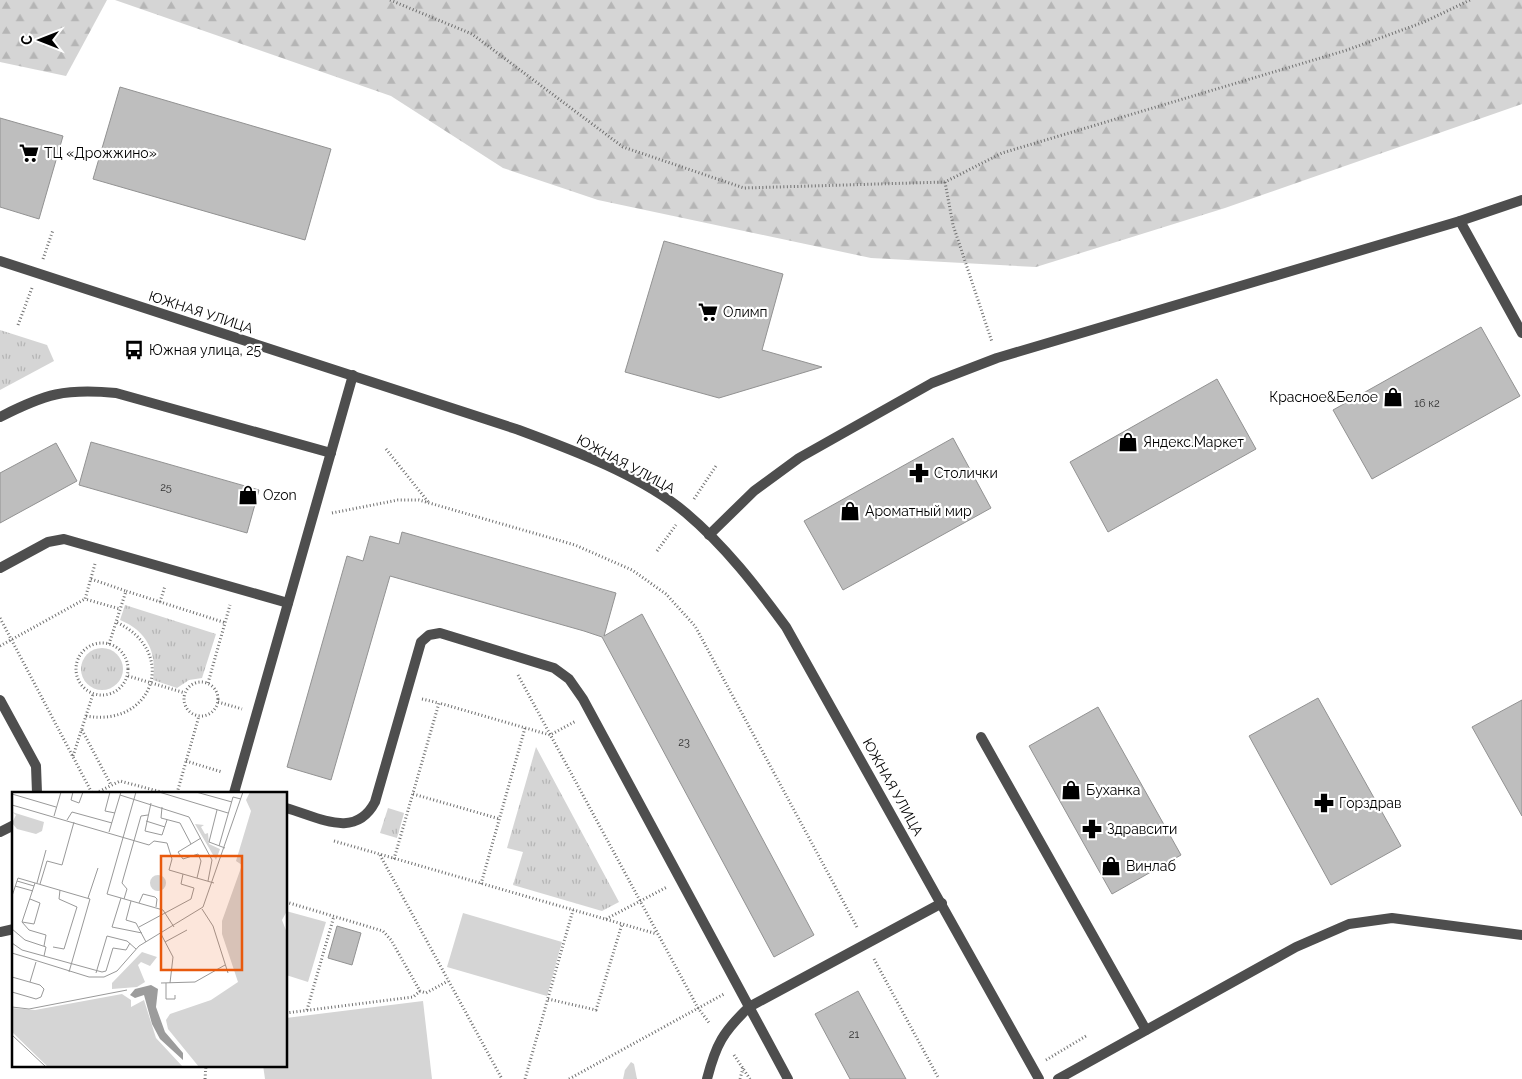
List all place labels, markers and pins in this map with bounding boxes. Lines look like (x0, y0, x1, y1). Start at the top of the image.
supermarket icon: ТЦ «Дрожжино» (18, 142, 40, 164)
place label: ТЦ «Дрожжино» (44, 145, 157, 161)
supermarket icon: Олимп (697, 301, 719, 323)
place label: Олимп (723, 304, 768, 320)
bus stop icon: Южная улица, 25 (123, 339, 145, 361)
place label: Южная улица, 25 (149, 342, 262, 358)
shop icon: Красное&Белое (1382, 386, 1404, 408)
place label: Красное&Белое (1269, 389, 1378, 405)
shop icon: Яндекс.Маркет (1117, 431, 1139, 453)
place label: Яндекс.Маркет (1143, 434, 1244, 450)
pharmacy icon: Столички (908, 462, 930, 484)
place label: Столички (934, 465, 998, 481)
shop icon: Ozon (237, 484, 259, 506)
place label: Ozon (263, 487, 297, 503)
shop icon: Ароматный мир (839, 500, 861, 522)
place label: Ароматный мир (865, 503, 972, 519)
shop icon: Буханка (1060, 779, 1082, 801)
place label: Буханка (1086, 782, 1140, 798)
pharmacy icon: Горздрав (1313, 792, 1335, 814)
place label: Горздрав (1339, 795, 1401, 811)
pharmacy icon: Здравсити (1081, 818, 1103, 840)
place label: Здравсити (1107, 821, 1177, 837)
shop icon: Винлаб (1100, 855, 1122, 877)
place label: Винлаб (1126, 858, 1176, 874)

